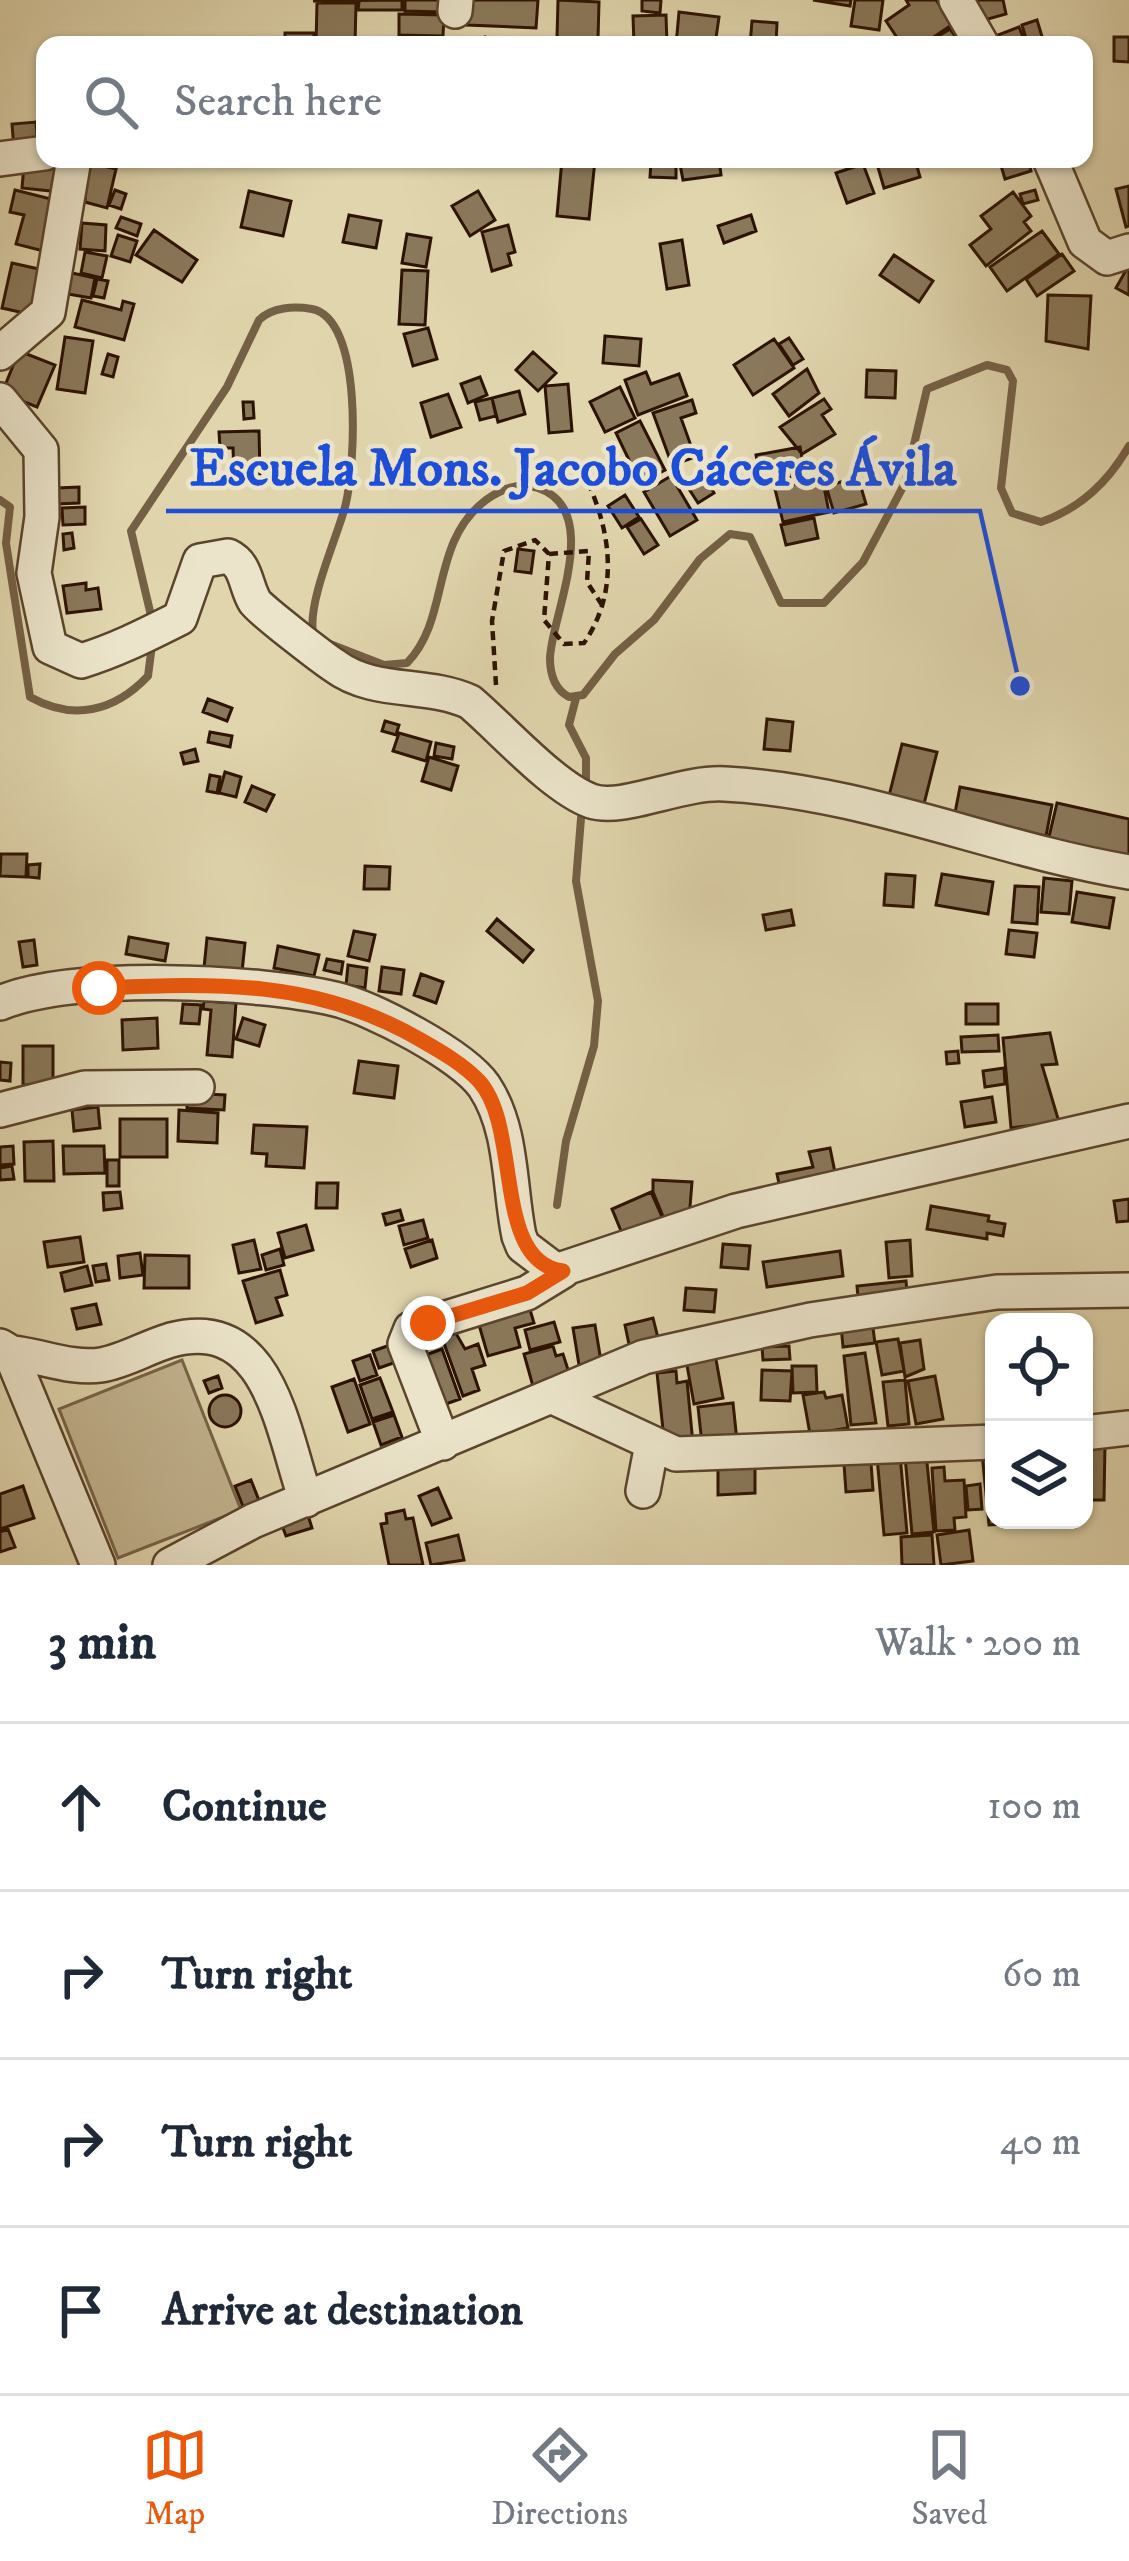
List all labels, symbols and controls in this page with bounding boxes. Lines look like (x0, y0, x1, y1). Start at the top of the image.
search box (36, 36, 1093, 168)
icon: search (78, 69, 144, 135)
text: Search here (174, 74, 382, 130)
callout: Escuela Mons. Jacobo Cáceres Ávila (166, 421, 980, 511)
text: Escuela Mons. Jacobo Cáceres Ávila (190, 435, 957, 503)
route start (72, 961, 126, 1015)
route end (401, 1296, 455, 1350)
map controls (985, 1313, 1093, 1529)
button: locate (985, 1313, 1093, 1421)
button: layers (985, 1421, 1093, 1529)
text: 3 min (48, 1611, 156, 1675)
text: Walk · 200 m (875, 1619, 1081, 1668)
icon: ahead (48, 1774, 114, 1840)
text: Continue (162, 1779, 327, 1835)
text: 100 m (987, 1782, 1081, 1831)
icon: right (48, 1942, 114, 2008)
text: Turn right (162, 1947, 352, 2003)
text: 60 m (1002, 1950, 1081, 1999)
icon: right (48, 2110, 114, 2176)
text: Turn right (162, 2115, 352, 2171)
text: 40 m (1000, 2118, 1081, 2167)
icon: arrive (48, 2278, 114, 2344)
text: Arrive at destination (162, 2283, 523, 2339)
tab: Map (142, 2422, 208, 2535)
tab: Directions (491, 2422, 628, 2535)
tab: Saved (911, 2422, 987, 2535)

